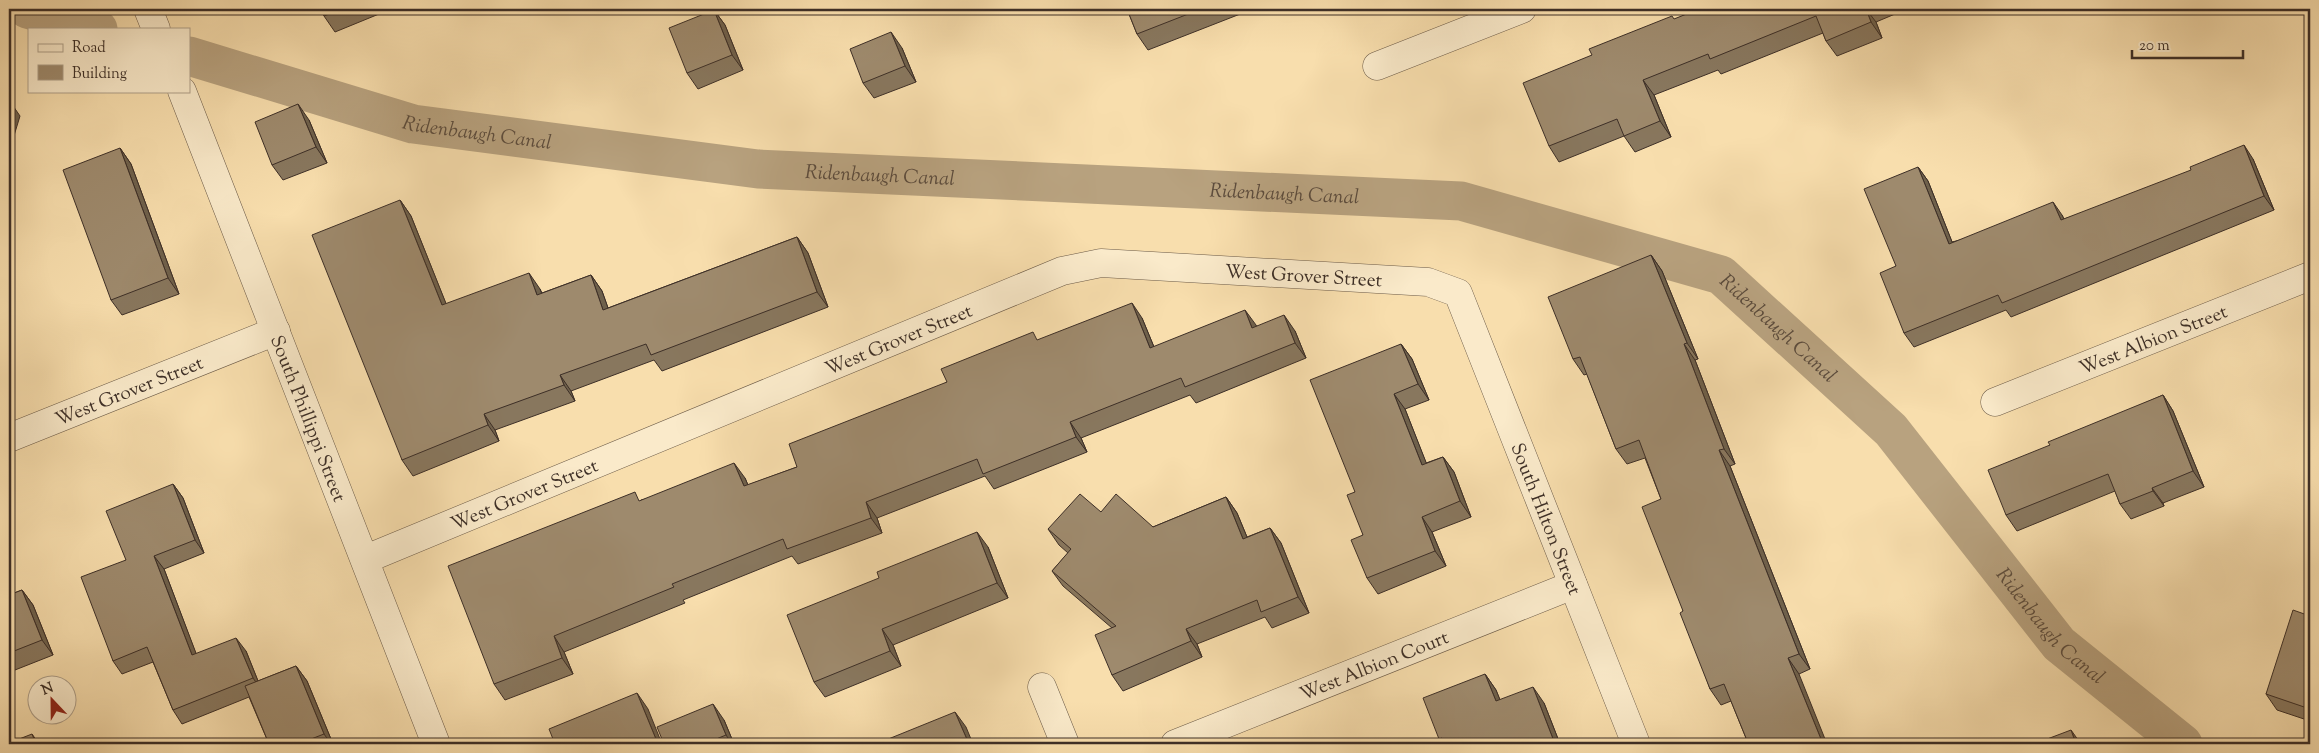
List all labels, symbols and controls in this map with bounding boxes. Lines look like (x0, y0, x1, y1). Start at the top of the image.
legend (28, 28, 190, 92)
scale bar (2132, 28, 2243, 60)
text: 20 m (2139, 36, 2170, 57)
text: Road (72, 38, 106, 59)
text: Building (72, 64, 127, 85)
water label: Ridenbaugh Canal (398, 110, 553, 159)
water label: Ridenbaugh Canal (804, 159, 955, 195)
water label: Ridenbaugh Canal (1209, 178, 1360, 213)
street label: West Grover Street (1224, 259, 1383, 295)
water label: Ridenbaugh Canal (1712, 268, 1842, 391)
street label: West Grover Street (821, 298, 977, 384)
street label: West Albion Street (2076, 299, 2232, 383)
street label: South Phillippi Street (262, 332, 352, 507)
street label: West Grover Street (52, 350, 208, 434)
street label: South Hilton Street (1503, 439, 1587, 600)
street label: West Grover Street (447, 453, 603, 538)
water label: Ridenbaugh Canal (1988, 563, 2110, 692)
street label: West Albion Court (1296, 625, 1454, 709)
north arrow (28, 676, 78, 726)
text: N (39, 678, 57, 701)

